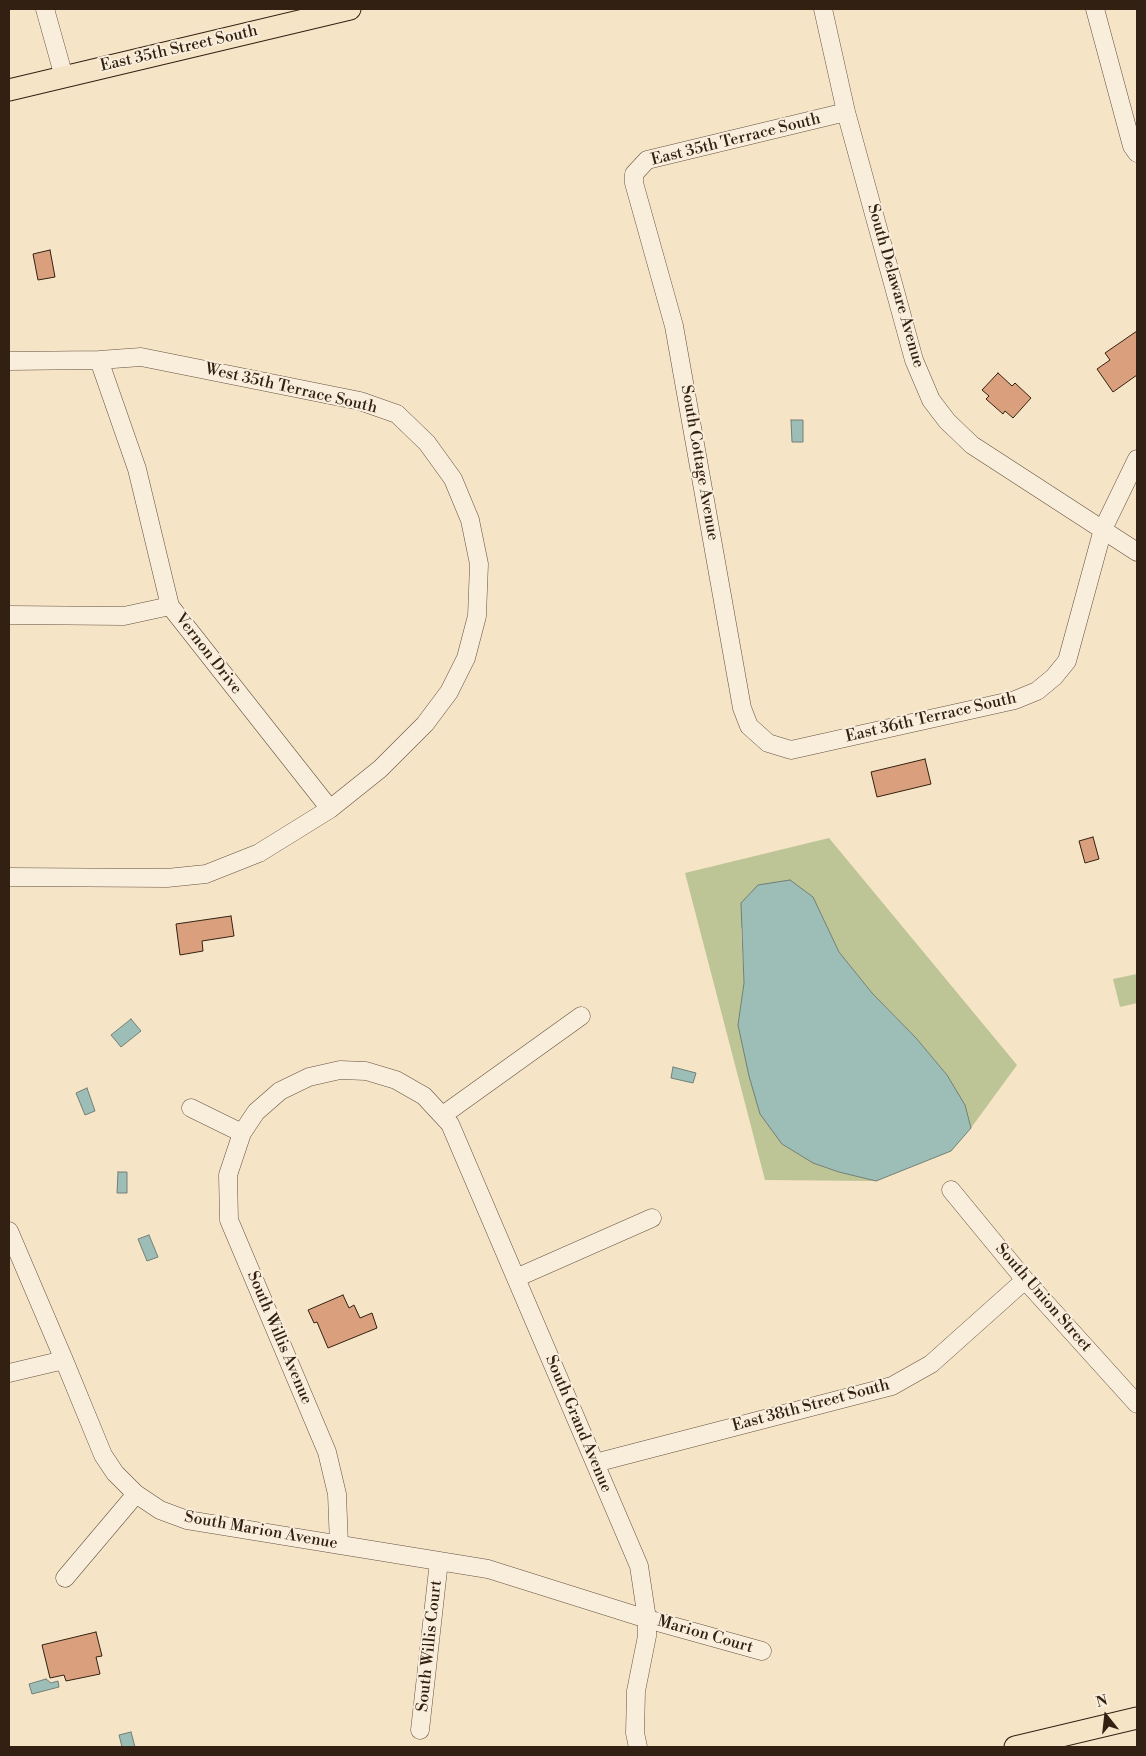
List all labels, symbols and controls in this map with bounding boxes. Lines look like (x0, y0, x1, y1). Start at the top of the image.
street label: East 35th Street South (98, 22, 260, 76)
street label: East 35th Terrace South (649, 110, 823, 170)
street label: South Delaware Avenue (862, 202, 928, 370)
street label: West 35th Terrace South (203, 360, 379, 418)
street label: South Cottage Avenue (676, 384, 722, 542)
street label: Vernon Drive (170, 610, 246, 698)
street label: East 36th Terrace South (844, 689, 1018, 747)
street label: South Union Street (991, 1240, 1095, 1356)
street label: South Willis Avenue (242, 1268, 316, 1408)
street label: South Grand Avenue (540, 1352, 616, 1496)
street label: East 38th Street South (730, 1376, 892, 1436)
street label: South Marion Avenue (183, 1508, 339, 1554)
street label: South Willis Court (414, 1579, 446, 1713)
street label: Marion Court (655, 1612, 755, 1658)
north arrow (1081, 1691, 1131, 1741)
text: N (1094, 1691, 1110, 1712)

